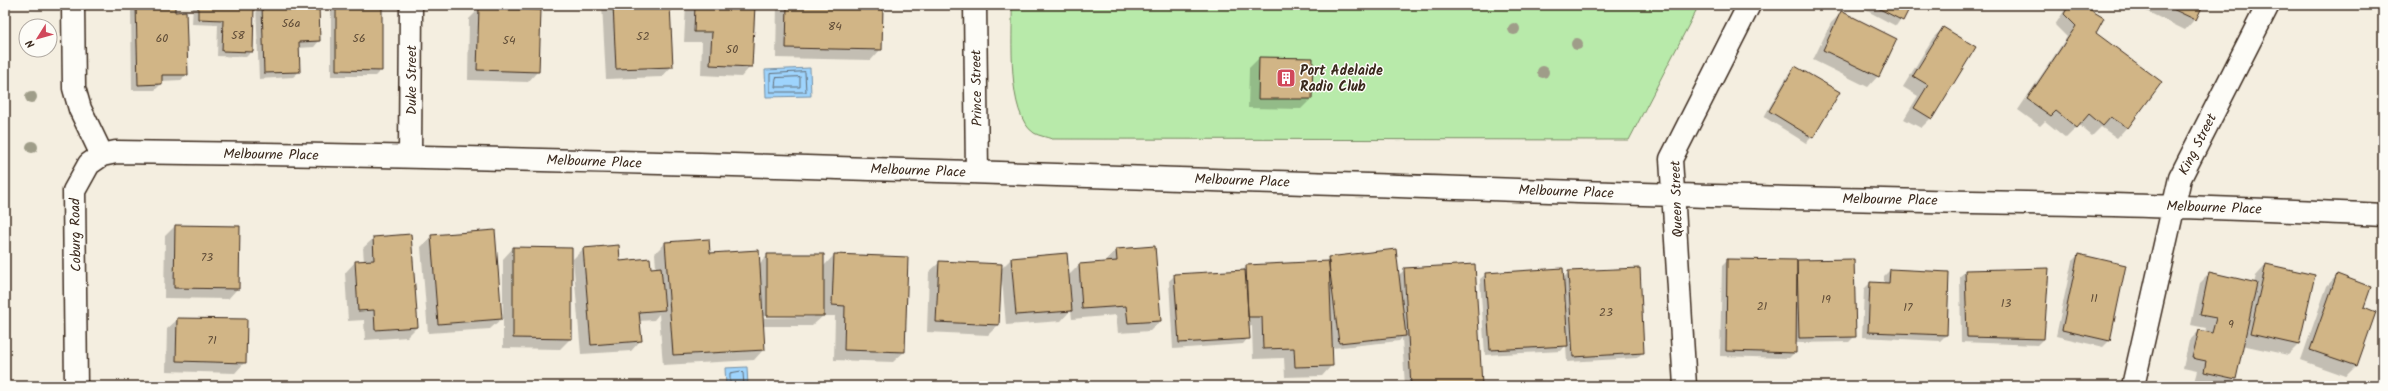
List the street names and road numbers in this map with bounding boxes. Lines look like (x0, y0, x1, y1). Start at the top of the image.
street label: Duke Street (401, 45, 423, 115)
street label: Prince Street (965, 49, 989, 127)
street label: King Street (2173, 109, 2223, 179)
street label: Melbourne Place (223, 143, 320, 167)
street label: Melbourne Place (546, 149, 643, 175)
street label: Melbourne Place (870, 158, 967, 184)
street label: Queen Street (1665, 160, 1689, 238)
street label: Melbourne Place (1194, 168, 1291, 194)
street label: Melbourne Place (1518, 179, 1615, 205)
street label: Melbourne Place (1842, 188, 1939, 212)
street label: Melbourne Place (2166, 195, 2263, 221)
street label: Coburg Road (64, 197, 88, 272)

